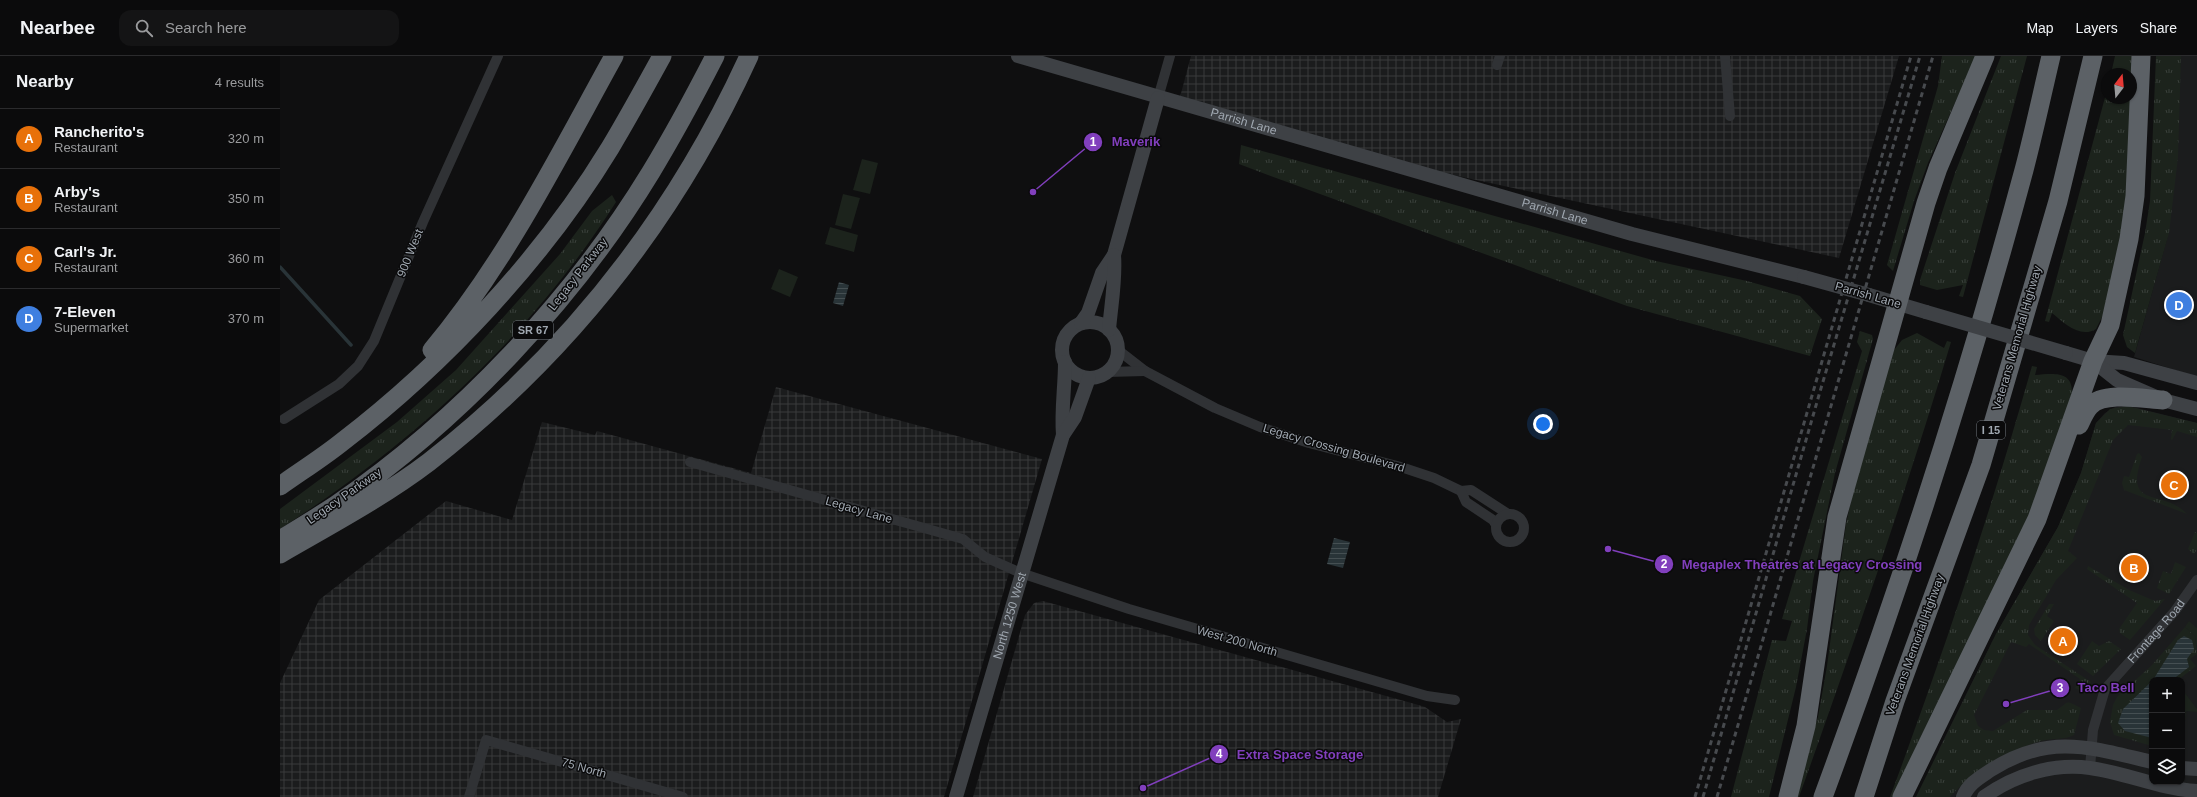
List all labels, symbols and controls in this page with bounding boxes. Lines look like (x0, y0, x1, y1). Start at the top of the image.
search box (119, 10, 399, 46)
text: Nearbee (20, 17, 95, 38)
icon: search (133, 17, 155, 39)
text: Search here (165, 19, 247, 36)
text: Map (2026, 20, 2054, 36)
text: Layers (2076, 20, 2118, 36)
text: Share (2140, 20, 2177, 36)
north arrow (2101, 68, 2137, 104)
text: Nearby (16, 72, 74, 91)
text: 4 results (215, 75, 264, 90)
street label: Parrish Lane (1209, 105, 1279, 138)
text: Rancherito's (54, 123, 144, 140)
callout: Maverik (1083, 129, 1168, 154)
text: A (24, 131, 34, 146)
text: 320 m (228, 131, 264, 146)
text: Maverik (1112, 134, 1161, 149)
text: 1 (1090, 135, 1097, 149)
text: Restaurant (54, 140, 118, 155)
text: Arby's (54, 183, 100, 200)
text: B (24, 191, 34, 206)
text: 350 m (228, 191, 264, 206)
street label: Parrish Lane (1520, 195, 1590, 228)
text: Restaurant (54, 200, 118, 215)
street label: 900 West (394, 226, 426, 279)
street label: Legacy Parkway (545, 235, 611, 313)
text: Carl's Jr. (54, 243, 117, 260)
text: C (24, 251, 34, 266)
text: 360 m (228, 251, 264, 266)
text: Restaurant (54, 260, 118, 275)
street label: Veterans Memorial Highway (1990, 264, 2044, 412)
street label: Parrish Lane (1833, 279, 1903, 311)
pin: D (2166, 290, 2192, 320)
text: 7-Eleven (54, 303, 116, 320)
text: D (24, 311, 34, 326)
text: 370 m (228, 311, 264, 326)
text: Supermarket (54, 320, 128, 335)
road number: SR 67 (513, 321, 553, 339)
your location (1533, 414, 1553, 434)
street label: Legacy Crossing Boulevard (1262, 421, 1406, 475)
road number: I 15 (1977, 421, 2005, 439)
street label: Legacy Parkway (304, 465, 384, 527)
pin: C (2161, 470, 2187, 500)
street label: Legacy Lane (824, 494, 894, 526)
callout: Megaplex Theatres at Legacy Crossing (1654, 552, 1930, 577)
pin: B (2121, 553, 2147, 583)
text: 2 (1661, 557, 1668, 571)
text: Megaplex Theatres at Legacy Crossing (1682, 557, 1922, 572)
street label: North 1250 West (990, 570, 1029, 661)
street label: Veterans Memorial Highway (1883, 572, 1947, 718)
street label: Frontage Road (2125, 597, 2188, 666)
street label: West 200 North (1195, 623, 1279, 659)
pin: A (2050, 626, 2076, 656)
callout: Taco Bell (2050, 675, 2142, 700)
map controls (2149, 677, 2185, 785)
button: + (2149, 677, 2185, 713)
text: Taco Bell (2078, 680, 2134, 695)
text: 3 (2057, 681, 2064, 695)
button: − (2149, 713, 2185, 749)
callout: Extra Space Storage (1209, 741, 1371, 766)
text: 4 (1216, 747, 1223, 761)
text: Extra Space Storage (1237, 747, 1363, 762)
button: layers (2149, 749, 2185, 785)
street label: 75 North (560, 755, 608, 781)

